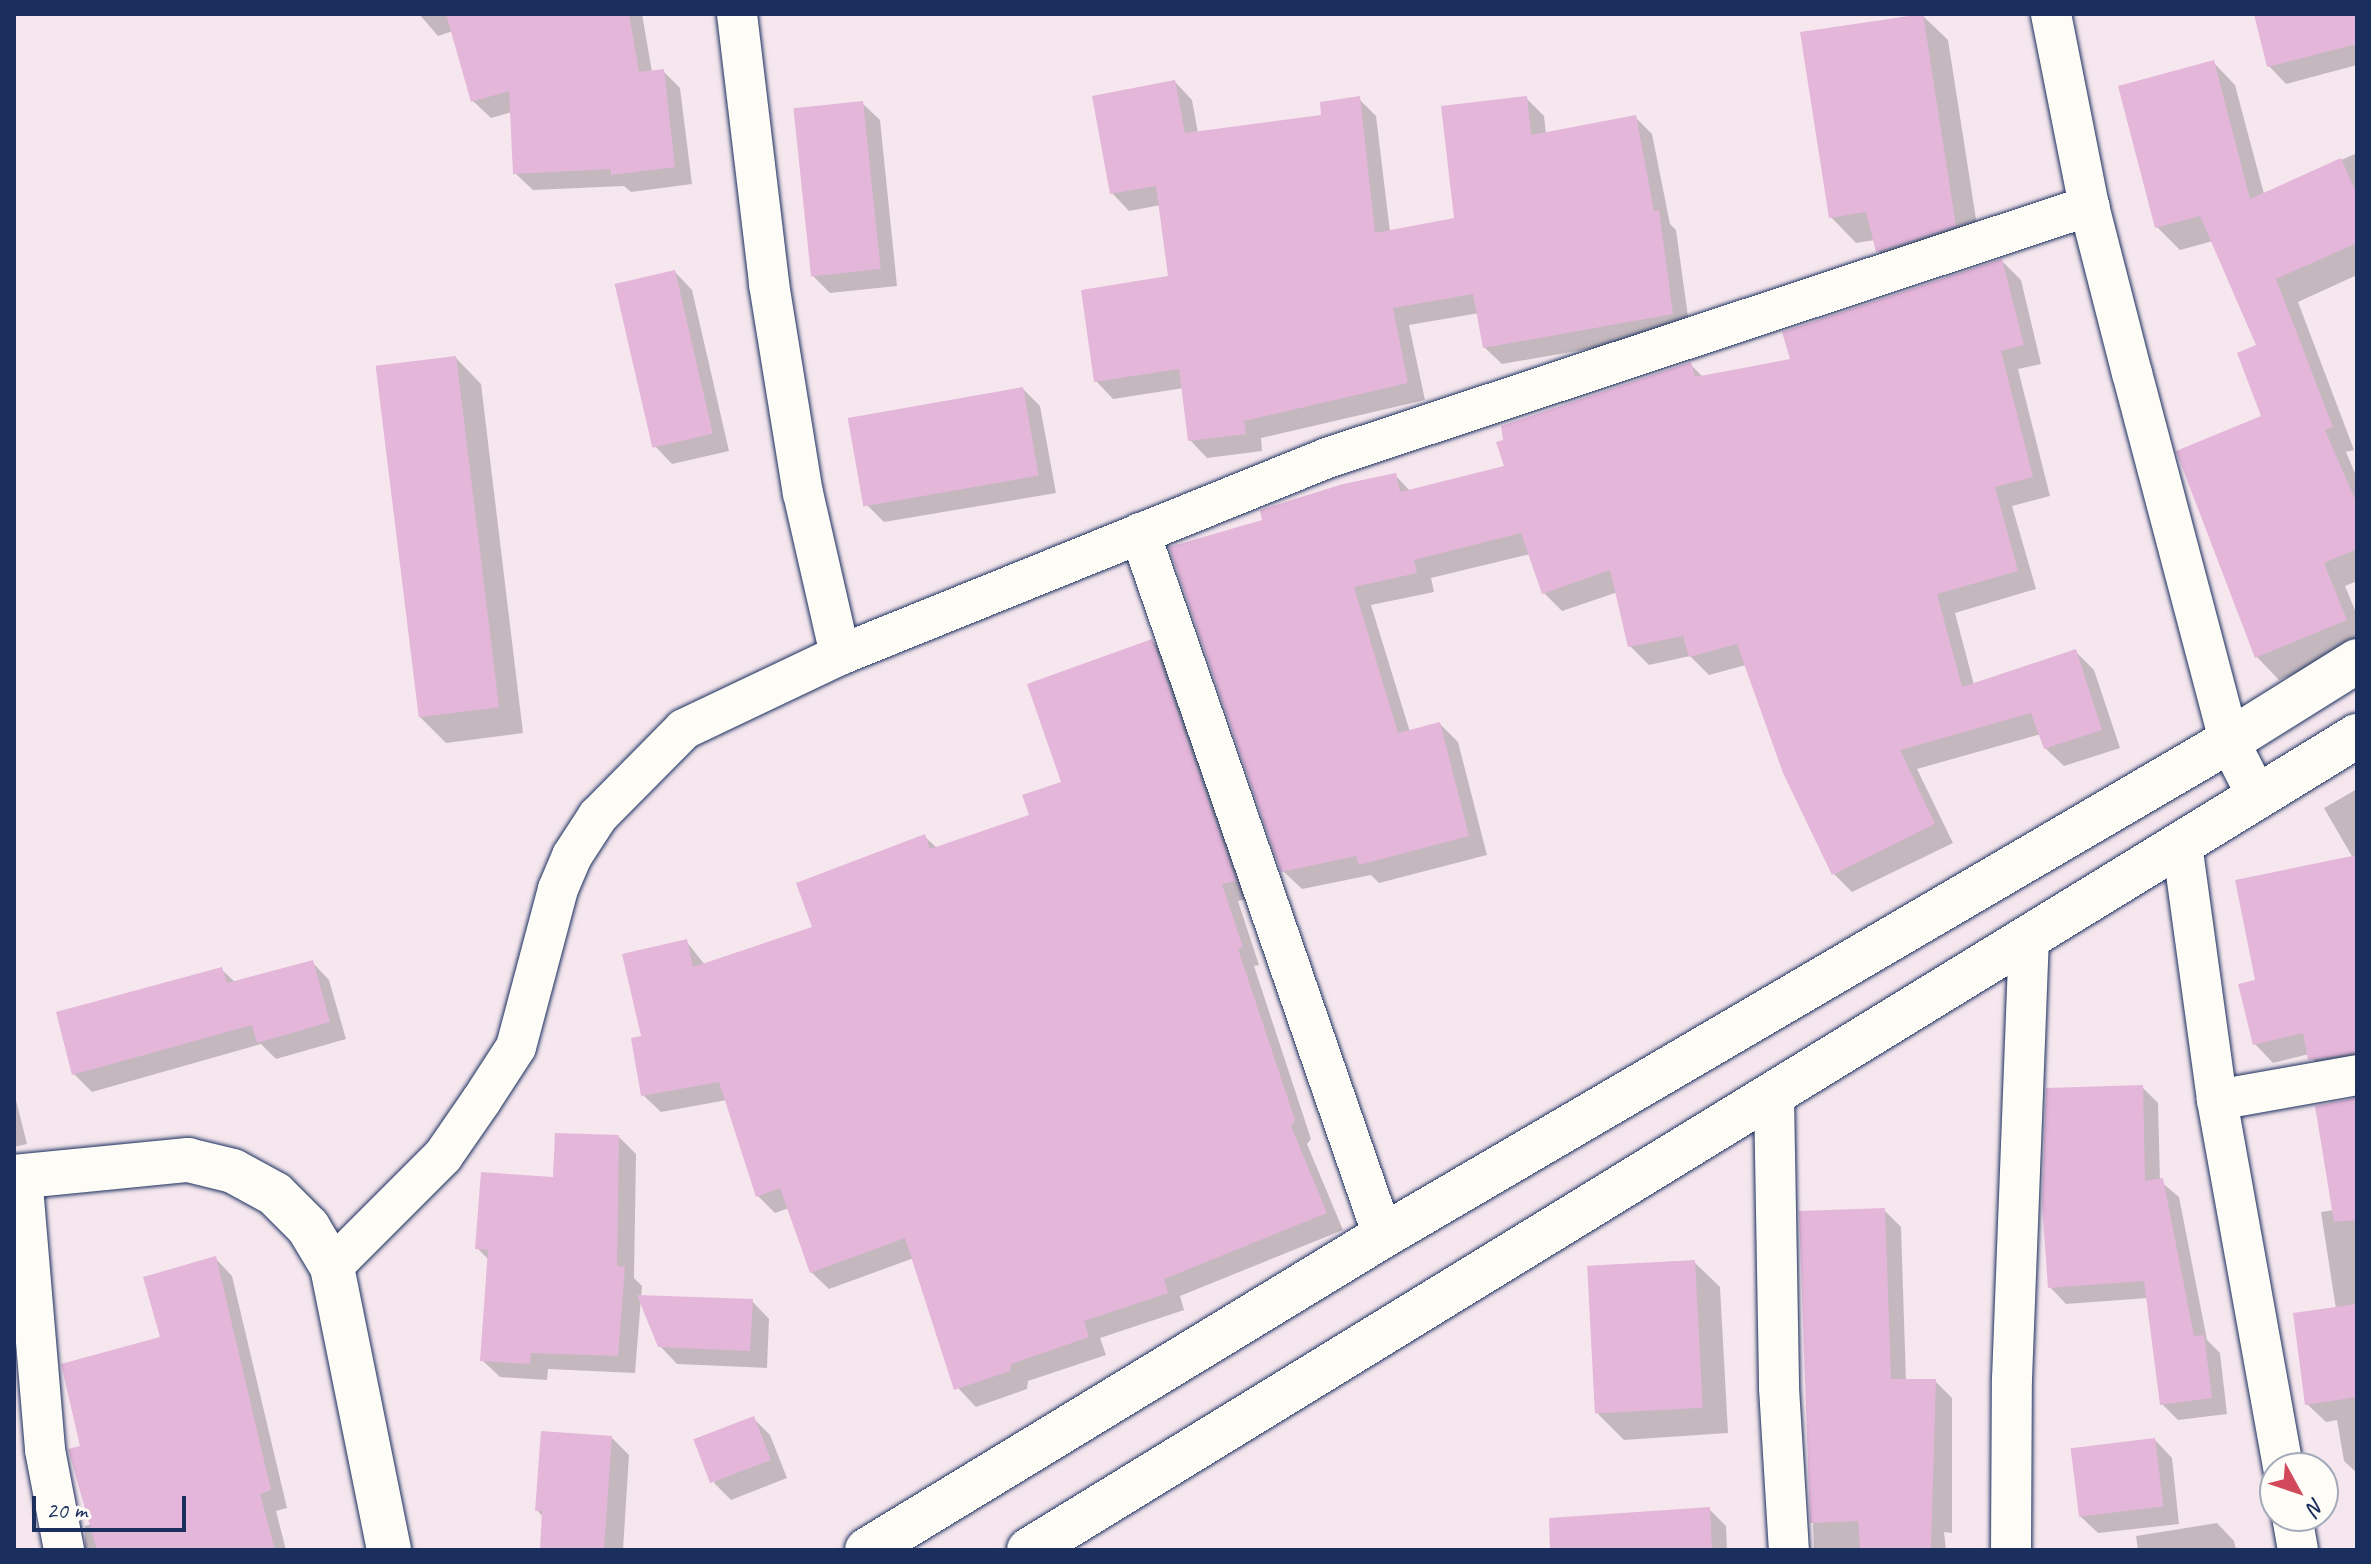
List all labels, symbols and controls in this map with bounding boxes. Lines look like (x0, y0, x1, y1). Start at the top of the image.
north arrow (2259, 1452, 2339, 1532)
scale bar (36, 1480, 190, 1530)
text: N (2301, 1492, 2331, 1520)
text: 20 m (46, 1495, 87, 1525)

